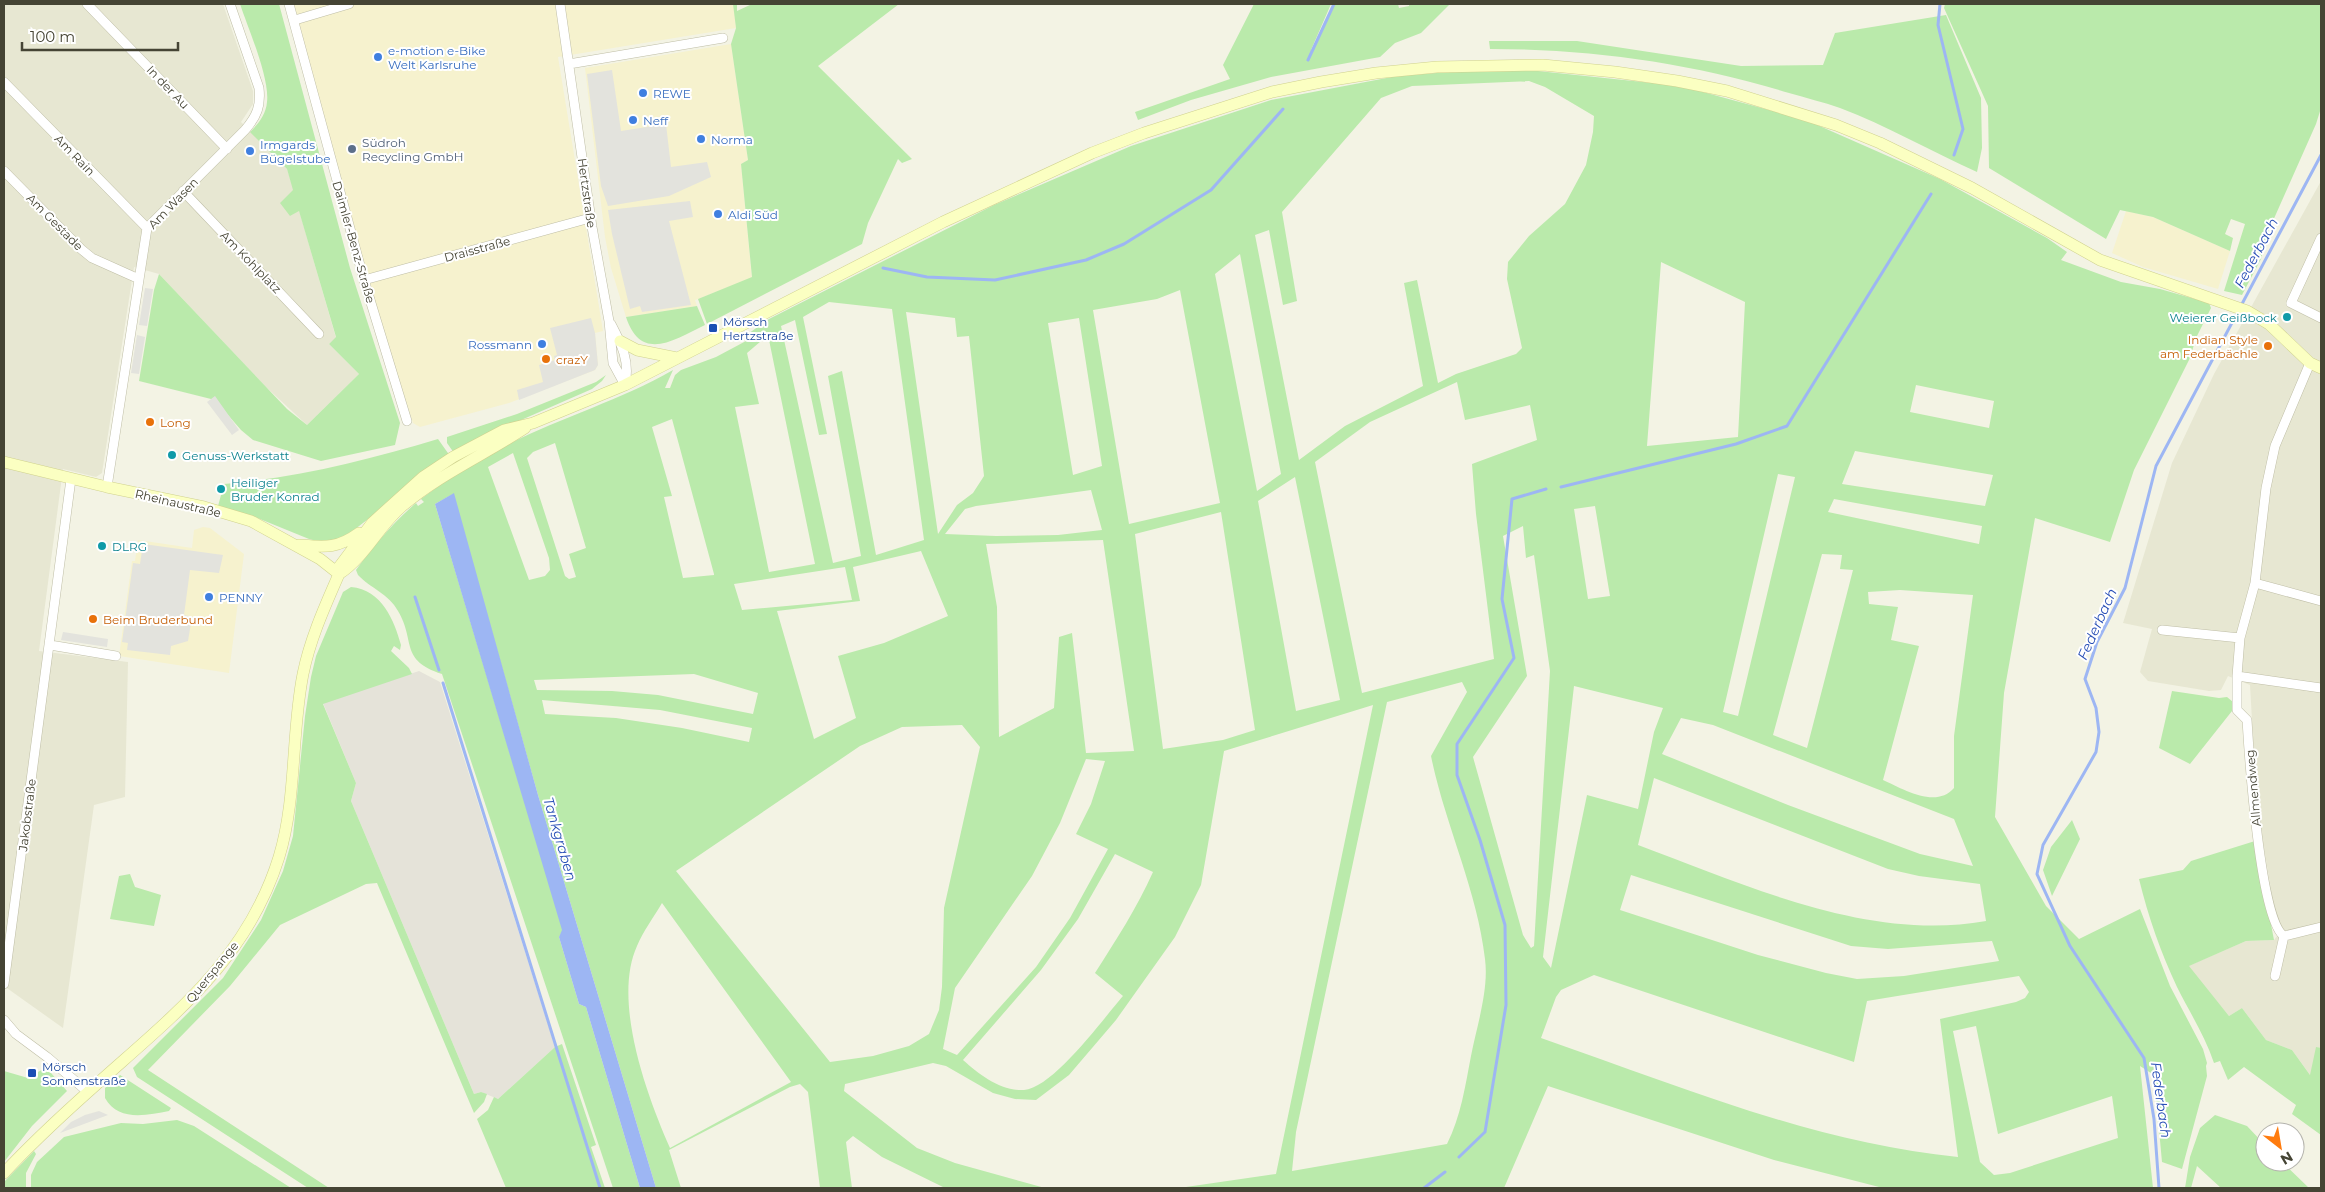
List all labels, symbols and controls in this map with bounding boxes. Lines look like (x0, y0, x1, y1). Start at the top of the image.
scale bar (22, 20, 179, 52)
text: 100 m (30, 27, 75, 46)
place label: e-motion e-Bike Welt Karlsruhe (388, 43, 486, 72)
marker: e-motion e-Bike Welt Karlsruhe (372, 51, 384, 63)
street label: In der Au (144, 62, 192, 112)
place label: REWE (653, 86, 691, 101)
marker: REWE (637, 87, 649, 99)
place label: Neff (643, 113, 669, 128)
marker: Neff (627, 114, 639, 126)
street label: Am Rain (52, 131, 98, 179)
place label: Norma (711, 132, 753, 147)
marker: Norma (695, 133, 707, 145)
place label: Südroh Recycling GmbH (362, 135, 463, 164)
place label: Irmgards BügeIstube (260, 137, 330, 166)
marker: Südroh Recycling GmbH (346, 143, 358, 155)
marker: Irmgards BügeIstube (244, 145, 256, 157)
street label: Hertzstraße (575, 157, 599, 229)
street label: Am Wasen (145, 174, 201, 232)
street label: Daimler-Benz-Straße (329, 179, 379, 305)
street label: Am Gestade (24, 191, 86, 253)
place label: Aldi Süd (728, 207, 778, 222)
marker: Aldi Süd (712, 208, 724, 220)
water label: Federbach (2230, 215, 2282, 291)
street label: Am Kohlplatz (217, 228, 285, 296)
street label: Draisstraße (442, 233, 512, 265)
place label: Weierer Geißbock (2169, 310, 2278, 325)
marker: Weierer Geißbock (2281, 311, 2293, 323)
place label: Mörsch Hertzstraße (723, 314, 793, 343)
marker: Mörsch Hertzstraße (707, 322, 719, 334)
place label: Indian Style am Federbächle (2160, 332, 2258, 361)
place label: Rossmann (468, 337, 532, 352)
marker: Rossmann (536, 338, 548, 350)
marker: Indian Style am Federbächle (2262, 340, 2274, 352)
place label: crazY (556, 352, 588, 367)
marker: crazY (540, 353, 552, 365)
place label: Long (160, 415, 191, 430)
marker: Long (144, 416, 156, 428)
place label: Genuss-Werkstatt (182, 448, 290, 463)
marker: Genuss-Werkstatt (166, 449, 178, 461)
place label: Heiliger Bruder Konrad (231, 475, 320, 504)
marker: Heiliger Bruder Konrad (215, 483, 227, 495)
street label: Rheinaustraße (133, 486, 223, 520)
place label: DLRG (112, 539, 147, 554)
marker: DLRG (96, 540, 108, 552)
water label: Federbach (2073, 585, 2121, 663)
place label: PENNY (219, 590, 263, 605)
marker: PENNY (203, 591, 215, 603)
place label: Beim Bruderbund (103, 612, 213, 627)
marker: Beim Bruderbund (87, 613, 99, 625)
street label: Allmendweg (2242, 749, 2264, 827)
street label: Jakobstraße (15, 778, 39, 853)
water label: Tankgraben (539, 795, 581, 883)
street label: Querspange (183, 938, 241, 1006)
place label: Mörsch Sonnenstraße (42, 1059, 126, 1088)
water label: Federbach (2147, 1061, 2175, 1139)
marker: Mörsch Sonnenstraße (26, 1067, 38, 1079)
north arrow (2255, 1122, 2305, 1172)
text: N (2277, 1148, 2296, 1169)

